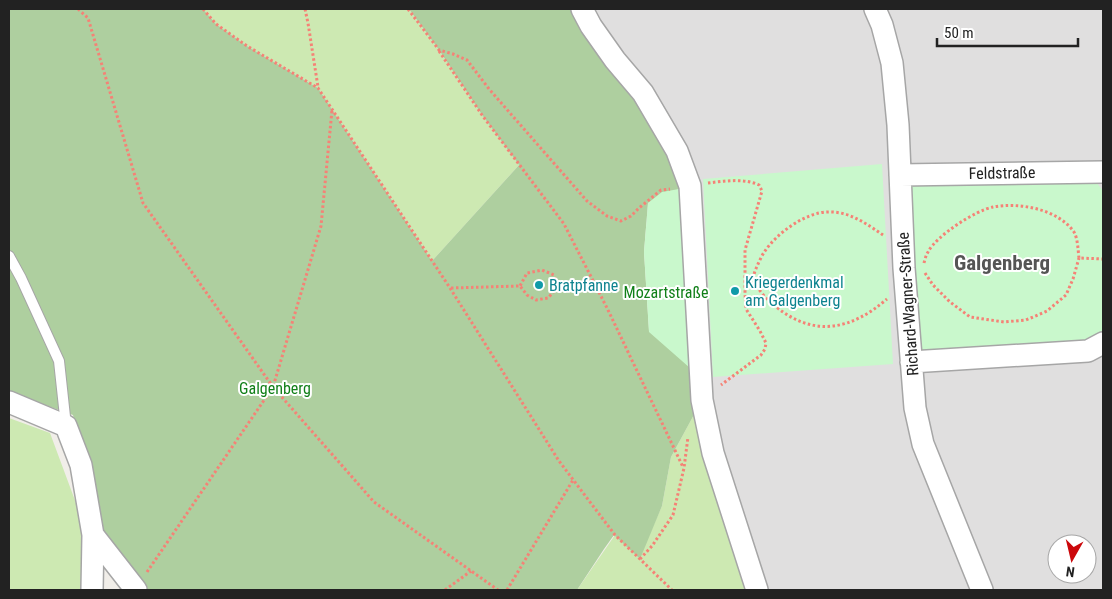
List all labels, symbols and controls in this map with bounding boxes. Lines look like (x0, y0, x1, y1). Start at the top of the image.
scale bar (937, 15, 1078, 47)
text: 50 m (944, 24, 974, 42)
street label: Feldstraße (968, 163, 1036, 183)
street label: Richard-Wagner-Straße (893, 231, 923, 377)
district label: Galgenberg (954, 251, 1050, 275)
place label: Kriegerdenkmal am Galgenberg (745, 273, 844, 310)
place label: Bratpfanne (549, 276, 618, 295)
marker: Bratpfanne (533, 279, 545, 291)
park label: Mozartstraße (624, 283, 708, 302)
marker: Kriegerdenkmal am Galgenberg (729, 285, 741, 297)
park label: Galgenberg (239, 379, 311, 398)
north arrow (1047, 534, 1097, 584)
text: N (1065, 563, 1076, 580)

